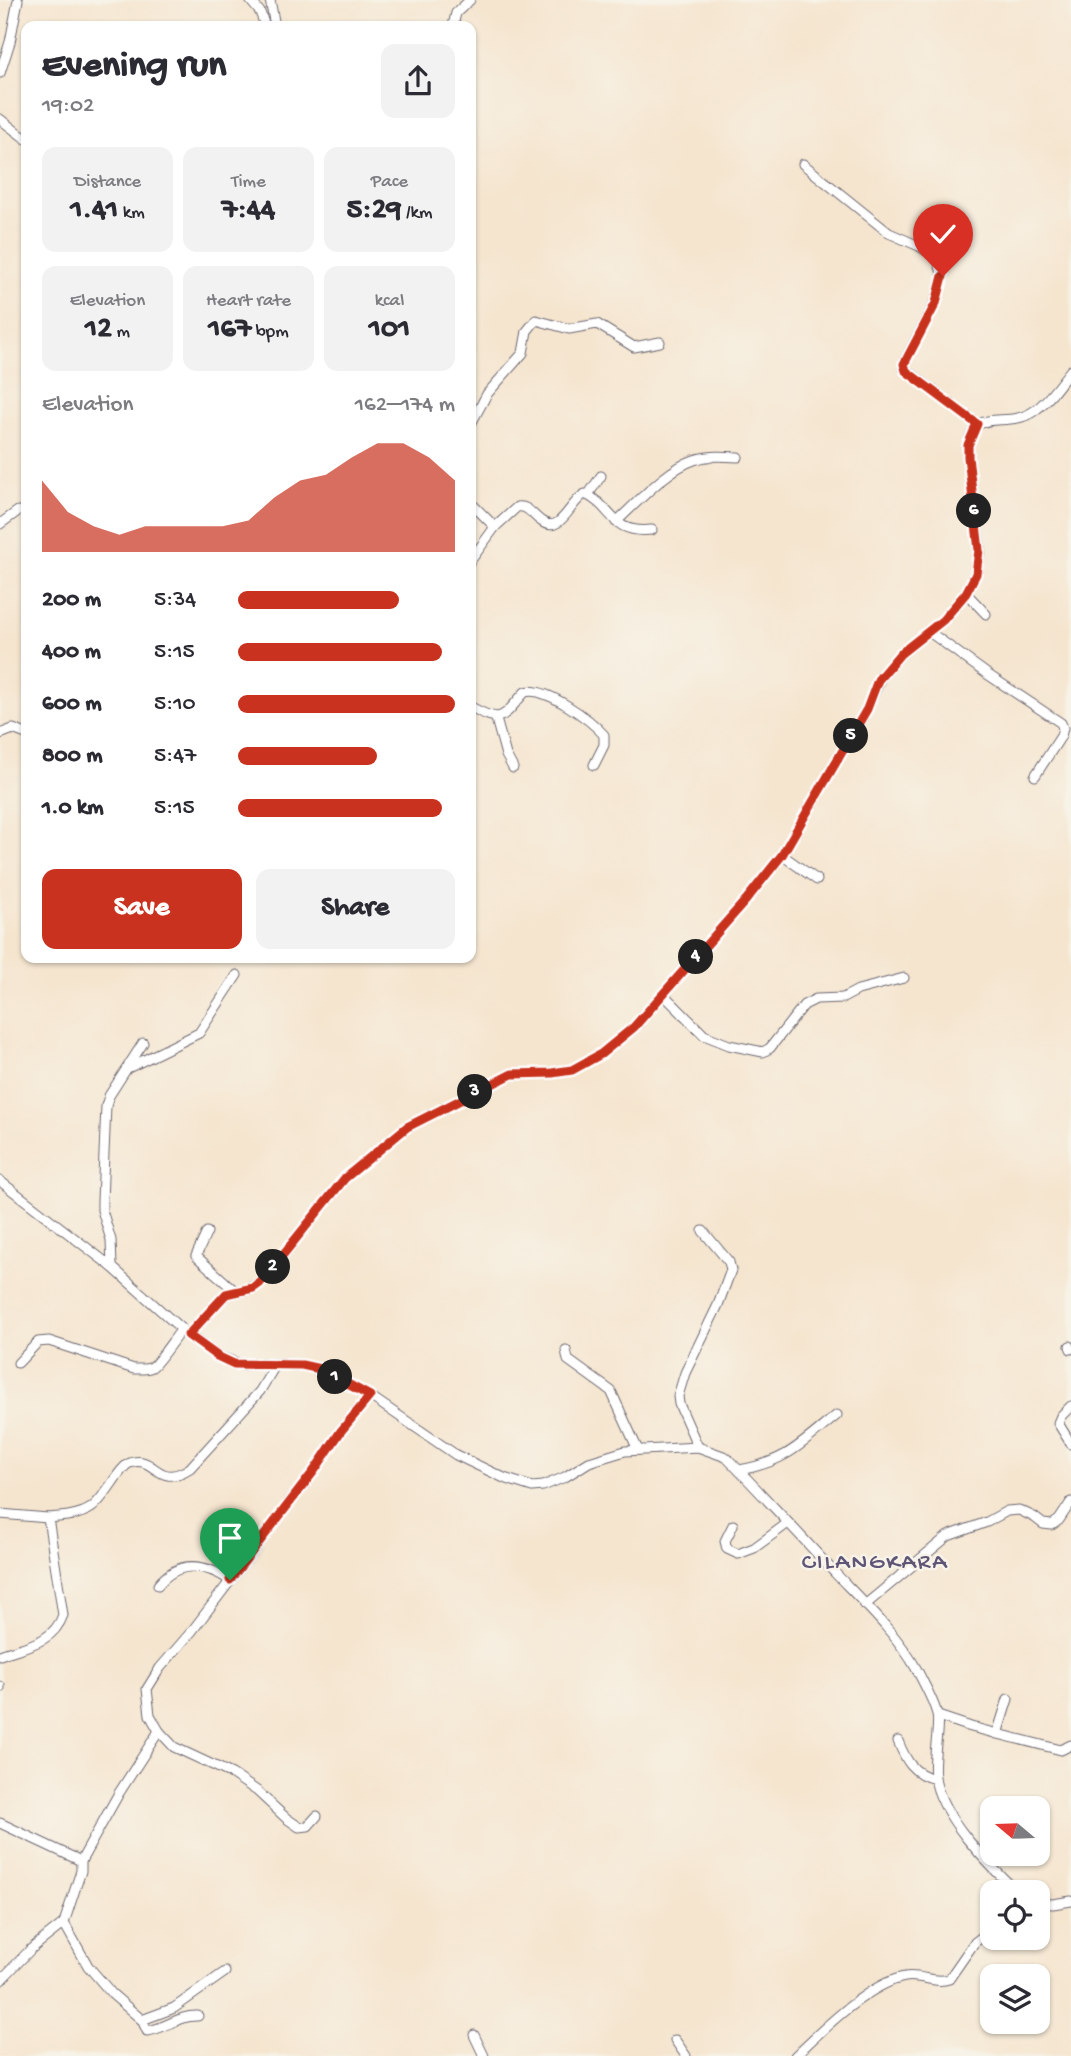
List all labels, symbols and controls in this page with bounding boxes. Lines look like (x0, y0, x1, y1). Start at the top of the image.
button: share (381, 44, 455, 118)
text: Evening run (42, 45, 226, 89)
text: 19:02 (42, 93, 94, 120)
text: Distance (74, 171, 141, 194)
text: Time (231, 171, 266, 194)
text: Pace (371, 171, 408, 194)
text: 1.41 (70, 194, 118, 229)
text: 7:44 (222, 194, 275, 229)
text: 5:29 (347, 194, 401, 229)
text: km (118, 202, 145, 225)
text: /km (401, 202, 432, 225)
pin (913, 204, 973, 276)
icon: check (924, 215, 962, 253)
text: Elevation (70, 290, 145, 313)
text: Heart rate (206, 290, 291, 313)
text: kcal (375, 290, 404, 313)
text: 12 (85, 313, 112, 348)
text: 167 (208, 313, 251, 348)
text: 101 (369, 313, 410, 348)
text: m (112, 321, 130, 344)
text: bpm (251, 321, 289, 344)
text: Elevation (42, 392, 133, 419)
text: 162–174 m (355, 392, 455, 419)
pin: 6 (956, 494, 992, 528)
text: 6 (969, 499, 978, 522)
text: 200 m (42, 587, 101, 614)
text: 5:34 (154, 587, 196, 614)
text: 400 m (42, 639, 101, 666)
text: 5:15 (154, 639, 195, 666)
text: 600 m (42, 691, 102, 718)
text: 5:10 (154, 691, 196, 718)
pin: 5 (834, 718, 868, 754)
text: 5 (846, 724, 856, 747)
text: 800 m (42, 743, 103, 770)
text: 5:47 (154, 743, 196, 770)
text: 1.0 km (42, 795, 104, 822)
text: 5:15 (154, 795, 195, 822)
button: Save (42, 869, 242, 949)
button: Share (256, 869, 455, 949)
pin: 4 (678, 940, 714, 974)
text: 4 (691, 945, 700, 968)
pin: 3 (458, 1074, 492, 1110)
text: 3 (470, 1080, 479, 1103)
pin: 2 (256, 1250, 290, 1284)
text: 2 (268, 1255, 277, 1278)
pin: 1 (318, 1360, 352, 1394)
text: 1 (331, 1365, 338, 1388)
pin (200, 1508, 260, 1580)
icon: arrive (211, 1519, 249, 1557)
district label: CILANGKARA (802, 1549, 948, 1578)
north arrow (980, 1796, 1050, 1866)
map controls (980, 1796, 1050, 2034)
button: locate (980, 1880, 1050, 1950)
button: layers (980, 1964, 1050, 2034)

